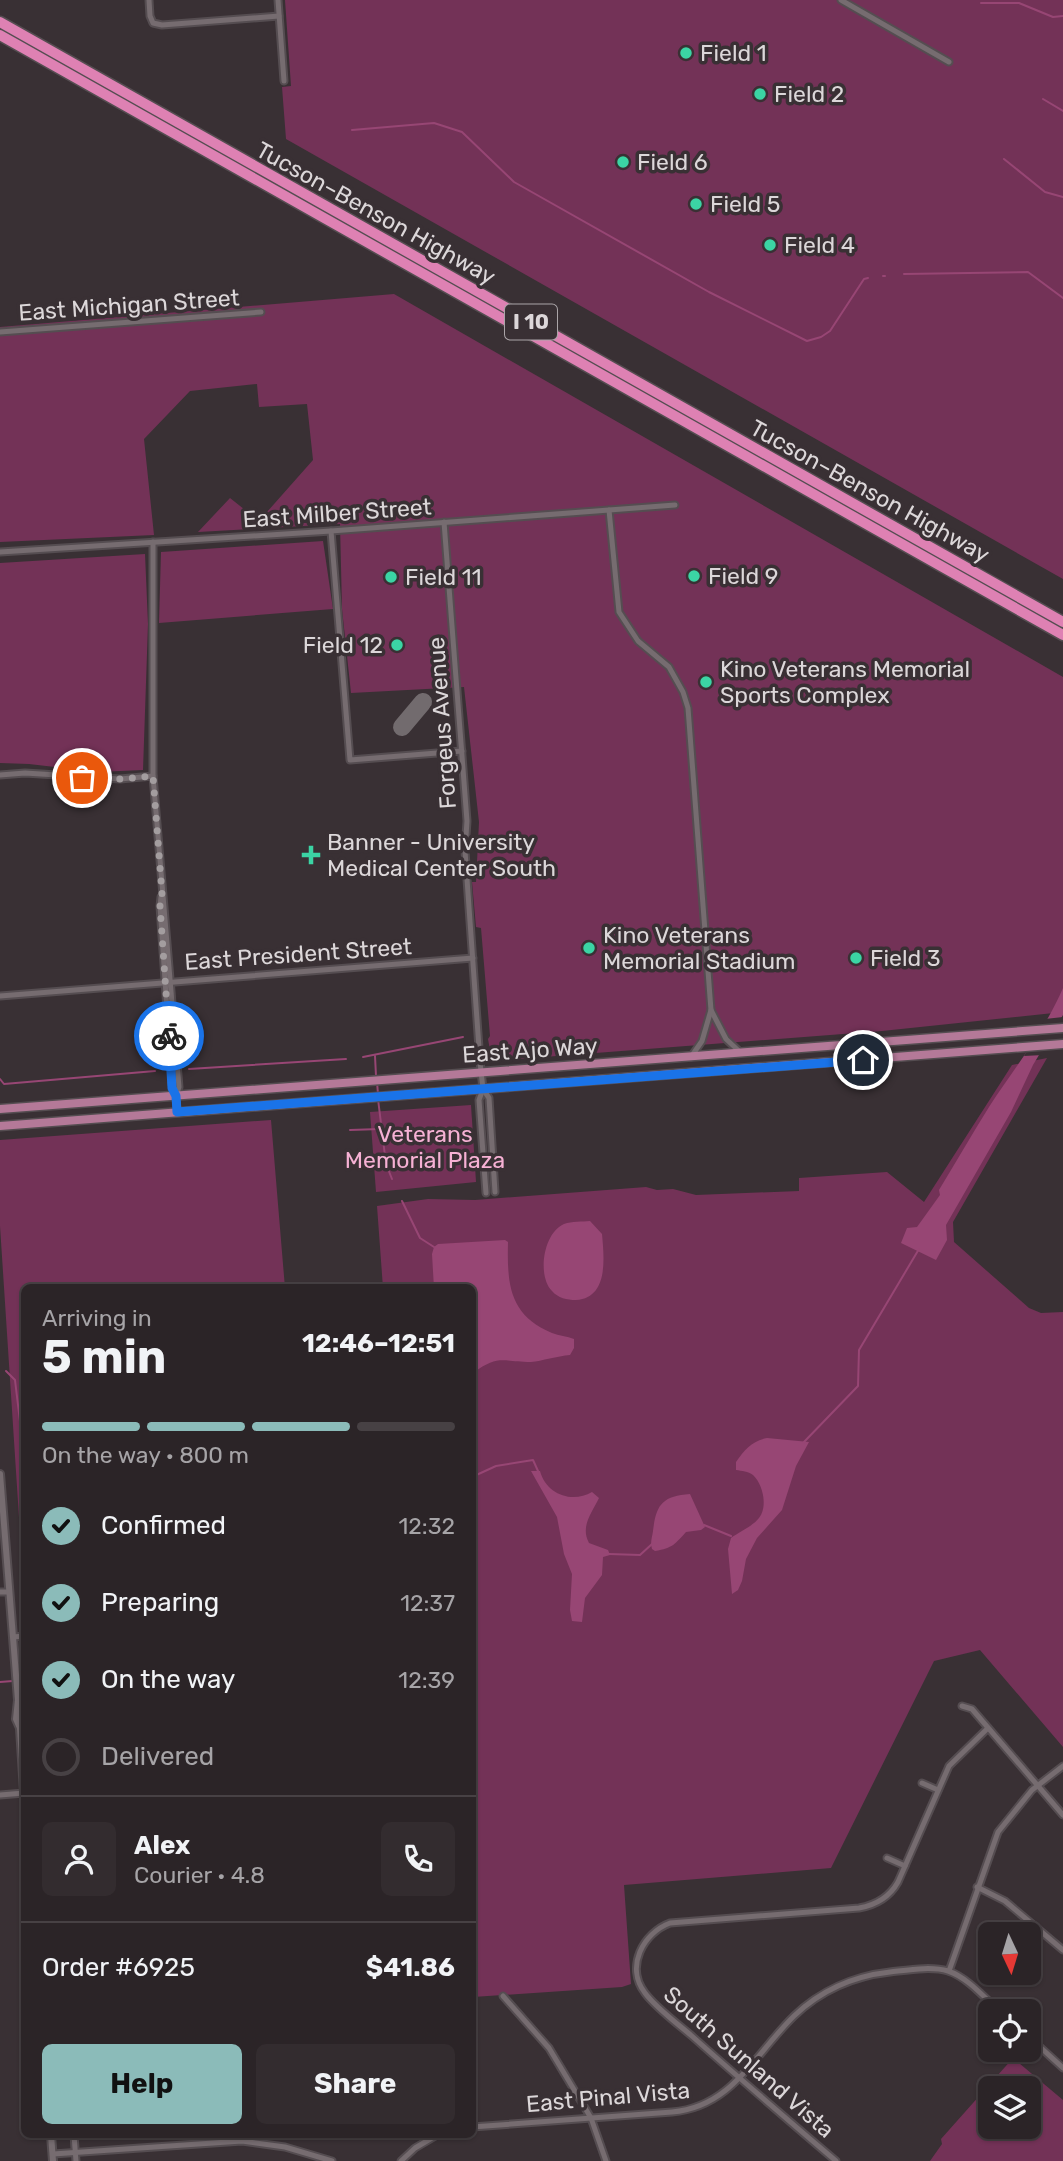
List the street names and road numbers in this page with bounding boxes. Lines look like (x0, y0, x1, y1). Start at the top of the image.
street label: Tucson–Benson Highway (251, 135, 501, 291)
street label: East Michigan Street (18, 283, 240, 327)
road number: I 10 (505, 304, 557, 340)
street label: Tucson–Benson Highway (745, 413, 995, 569)
street label: East Milber Street (242, 492, 432, 534)
street label: Forgeus Avenue (422, 636, 462, 810)
street label: East President Street (183, 932, 413, 976)
street label: East Ajo Way (461, 1031, 599, 1069)
street label: South Sunland Vista (658, 1980, 840, 2144)
street label: East Pinal Vista (525, 2076, 691, 2118)

